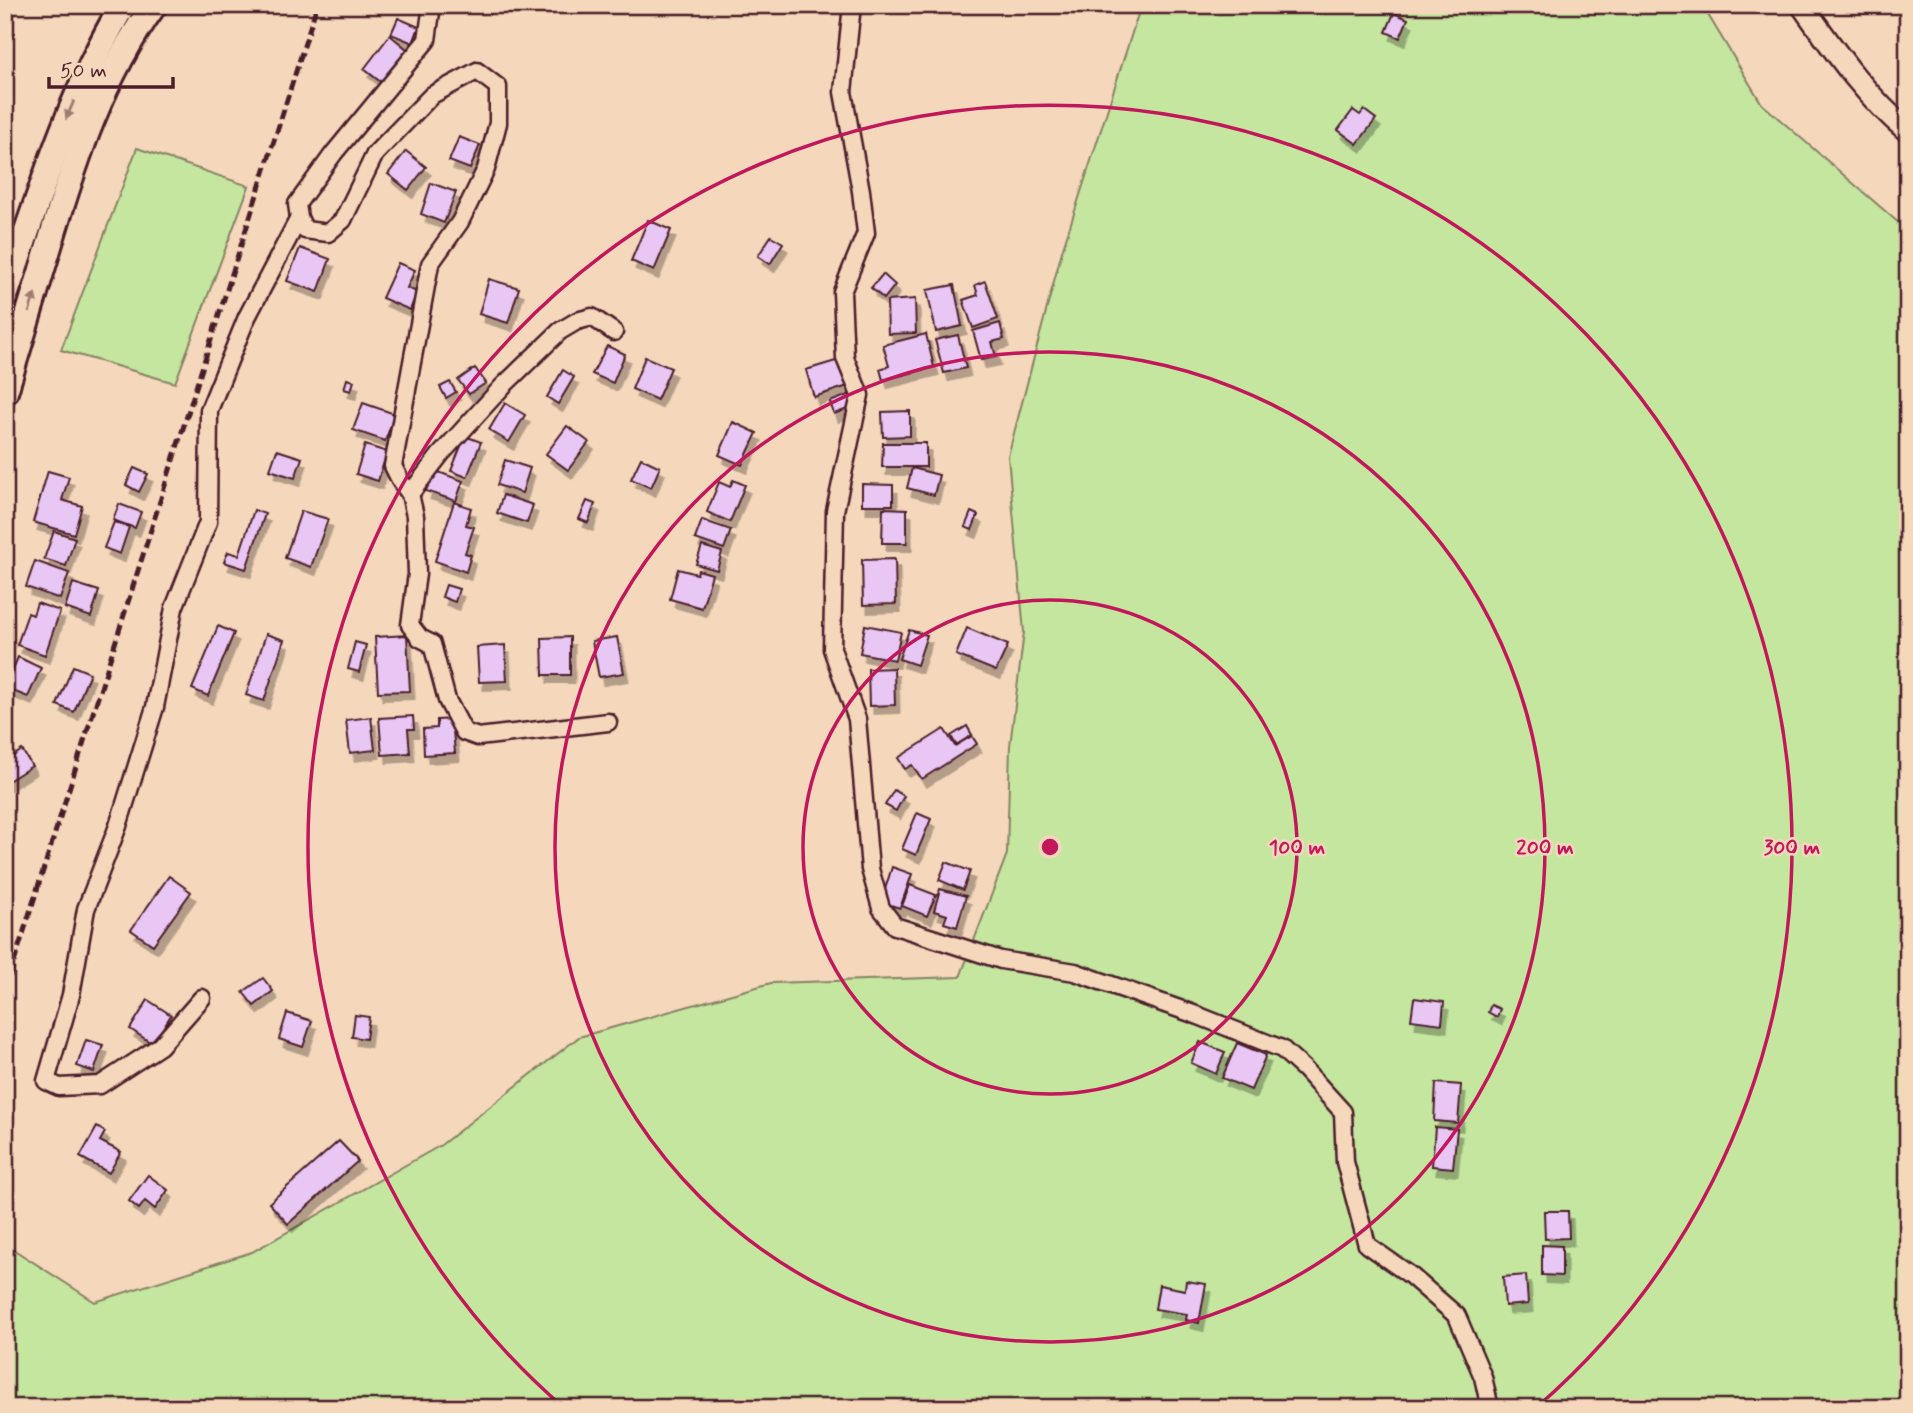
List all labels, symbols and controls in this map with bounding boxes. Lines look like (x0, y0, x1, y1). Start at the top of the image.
scale bar (49, 46, 173, 90)
text: 50 m (60, 57, 107, 85)
one-way arrow (65, 100, 76, 121)
one-way arrow (27, 292, 38, 313)
text: 100 m (1269, 834, 1325, 862)
text: 200 m (1516, 834, 1574, 862)
text: 300 m (1764, 834, 1821, 862)
centre of rings (1038, 835, 1062, 859)

